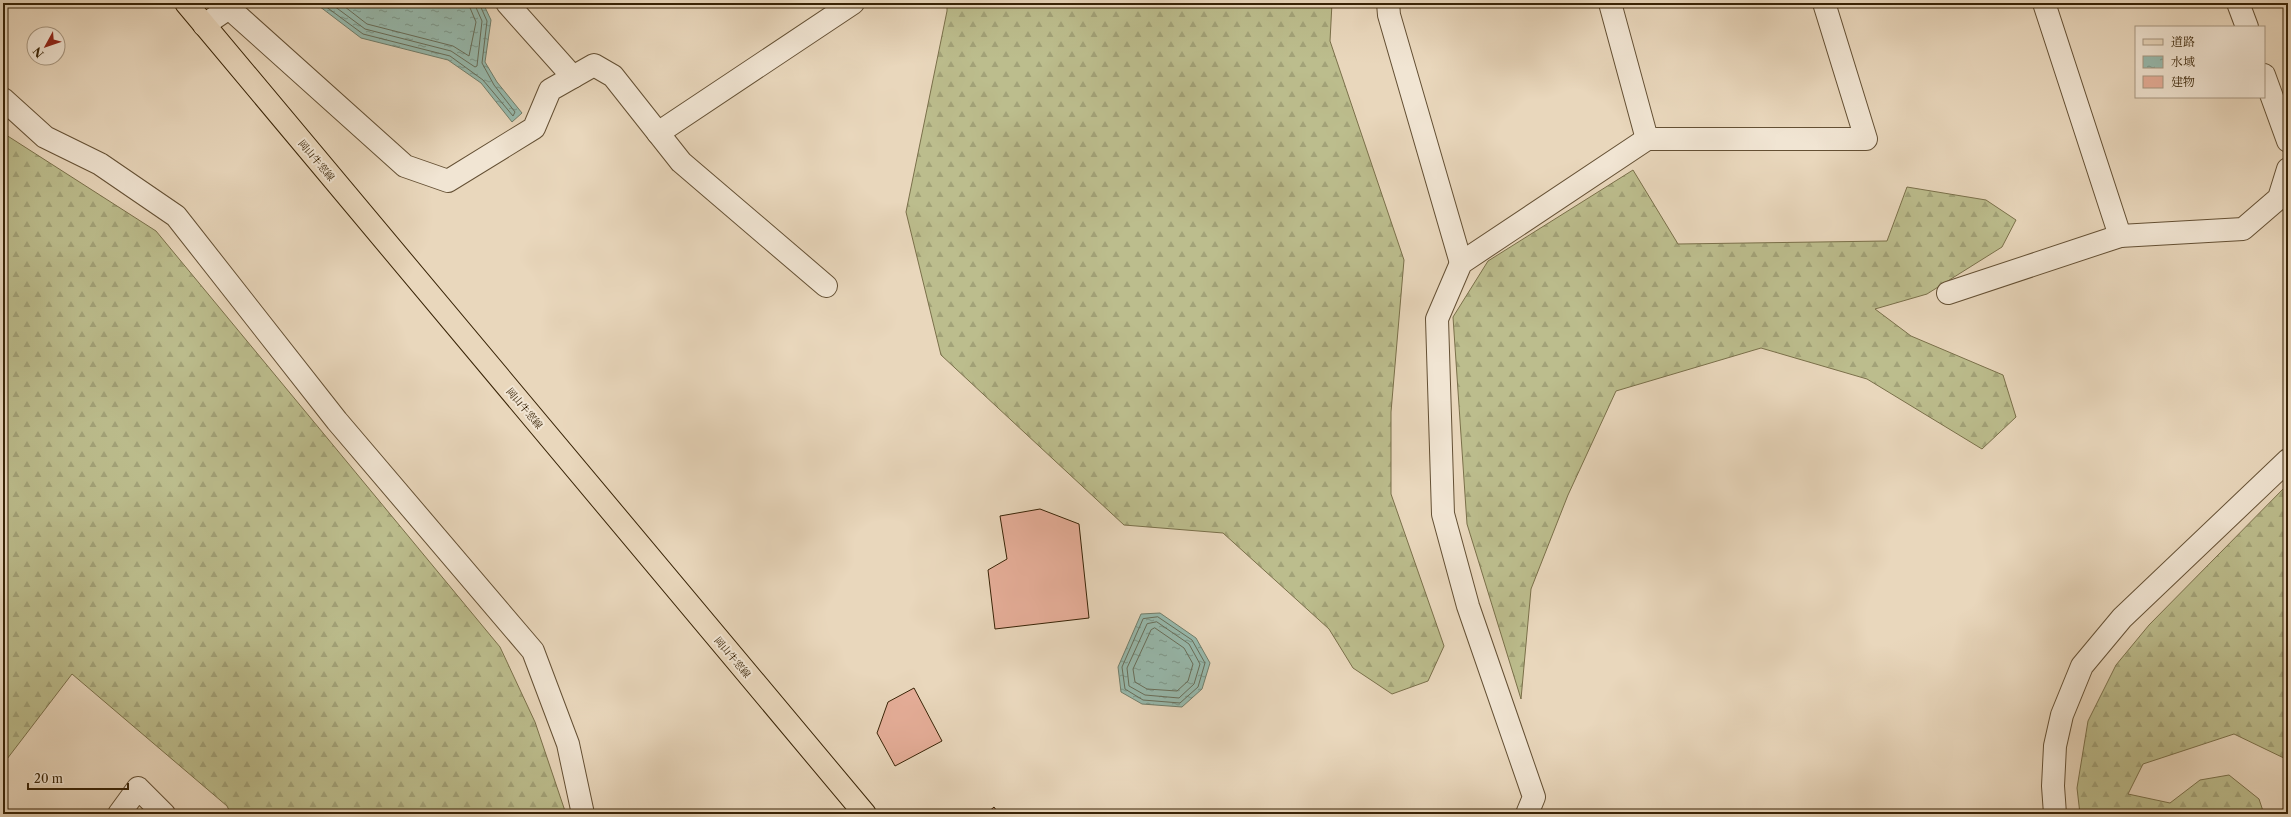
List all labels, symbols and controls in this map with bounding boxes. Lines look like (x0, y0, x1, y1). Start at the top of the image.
north arrow (26, 26, 66, 66)
legend (2135, 26, 2265, 98)
text: 道路 (2171, 34, 2195, 49)
text: N (30, 44, 47, 61)
text: 水域 (2171, 54, 2195, 69)
text: 建物 (2171, 74, 2195, 89)
street label: 岡山牛窓線 (296, 137, 338, 184)
street label: 岡山牛窓線 (504, 385, 546, 432)
street label: 岡山牛窓線 (712, 634, 754, 681)
scale bar (28, 765, 128, 791)
text: 20 m (34, 771, 63, 786)

